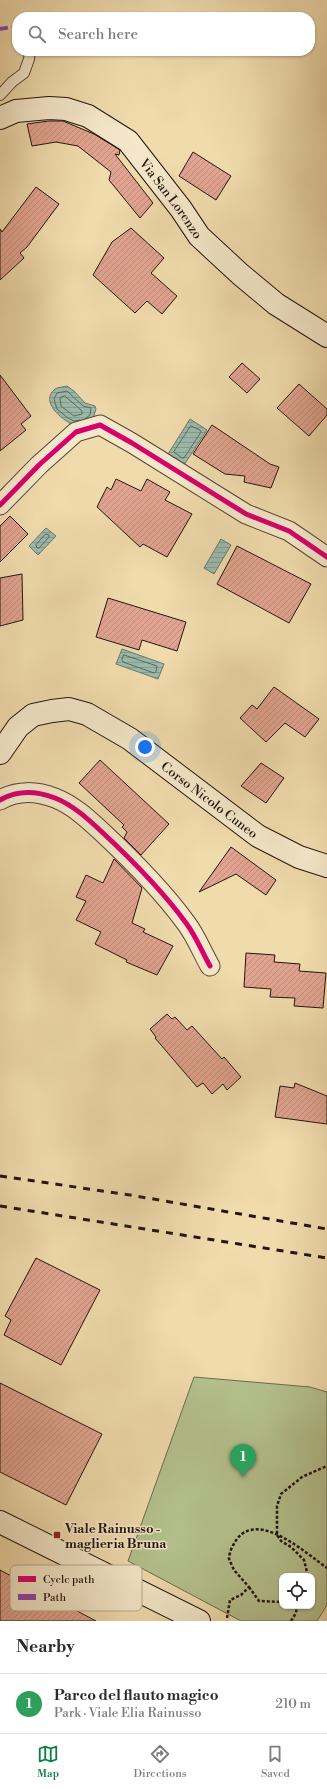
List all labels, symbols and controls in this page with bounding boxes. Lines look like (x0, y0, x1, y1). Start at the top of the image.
search box (12, 12, 315, 56)
icon: search (26, 23, 48, 45)
text: Search here (58, 25, 138, 44)
street label: Via San Lorenzo (135, 155, 206, 242)
your location (135, 737, 155, 757)
street label: Corso Nicolo Cuneo (158, 759, 261, 842)
pin: 1 (230, 1444, 256, 1477)
place label: Viale Rainusso - maglieria Bruna (64, 1521, 167, 1552)
marker: Viale Rainusso - maglieria Bruna (52, 1530, 62, 1540)
legend (10, 1565, 142, 1611)
text: Cycle path (43, 1573, 95, 1587)
map controls (279, 1573, 315, 1609)
button: locate (279, 1573, 315, 1609)
text: Path (43, 1591, 67, 1605)
text: Nearby (16, 1636, 75, 1658)
text: Parco del flauto magico (54, 1686, 218, 1705)
text: 1 (26, 1696, 32, 1712)
text: 210 m (276, 1696, 311, 1712)
text: Park · Viale Elia Rainusso (54, 1705, 201, 1721)
tab: Map (37, 1743, 59, 1781)
tab: Directions (134, 1743, 187, 1781)
tab: Saved (261, 1743, 290, 1781)

